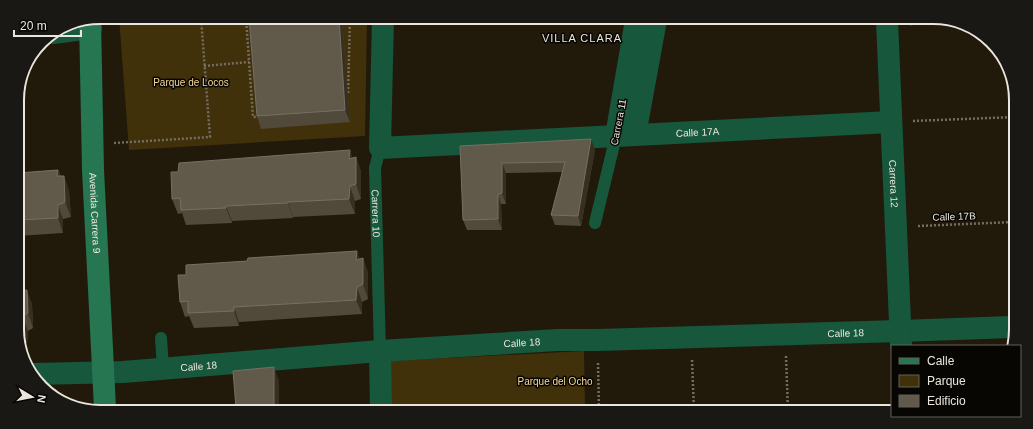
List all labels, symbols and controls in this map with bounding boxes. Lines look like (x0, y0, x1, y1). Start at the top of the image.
scale bar (14, 12, 81, 38)
text: 20 m (20, 19, 47, 33)
district label: VILLA CLARA (542, 32, 622, 44)
park label: Parque de Locos (153, 77, 229, 88)
street label: Carrera 11 (609, 98, 628, 146)
street label: Calle 17A (676, 126, 720, 139)
street label: Carrera 12 (887, 160, 900, 208)
street label: Avenida Carrera 9 (87, 172, 102, 254)
street label: Carrera 10 (370, 189, 382, 238)
street label: Calle 17B (932, 210, 976, 223)
street label: Calle 18 (827, 327, 865, 339)
street label: Calle 18 (503, 336, 541, 349)
legend (891, 345, 1021, 417)
text: Calle (927, 354, 955, 368)
street label: Calle 18 (180, 359, 218, 373)
text: Parque (927, 374, 966, 388)
park label: Parque del Ocho (517, 376, 593, 387)
north arrow (12, 377, 52, 417)
text: N (35, 394, 48, 404)
text: Edificio (927, 394, 966, 408)

